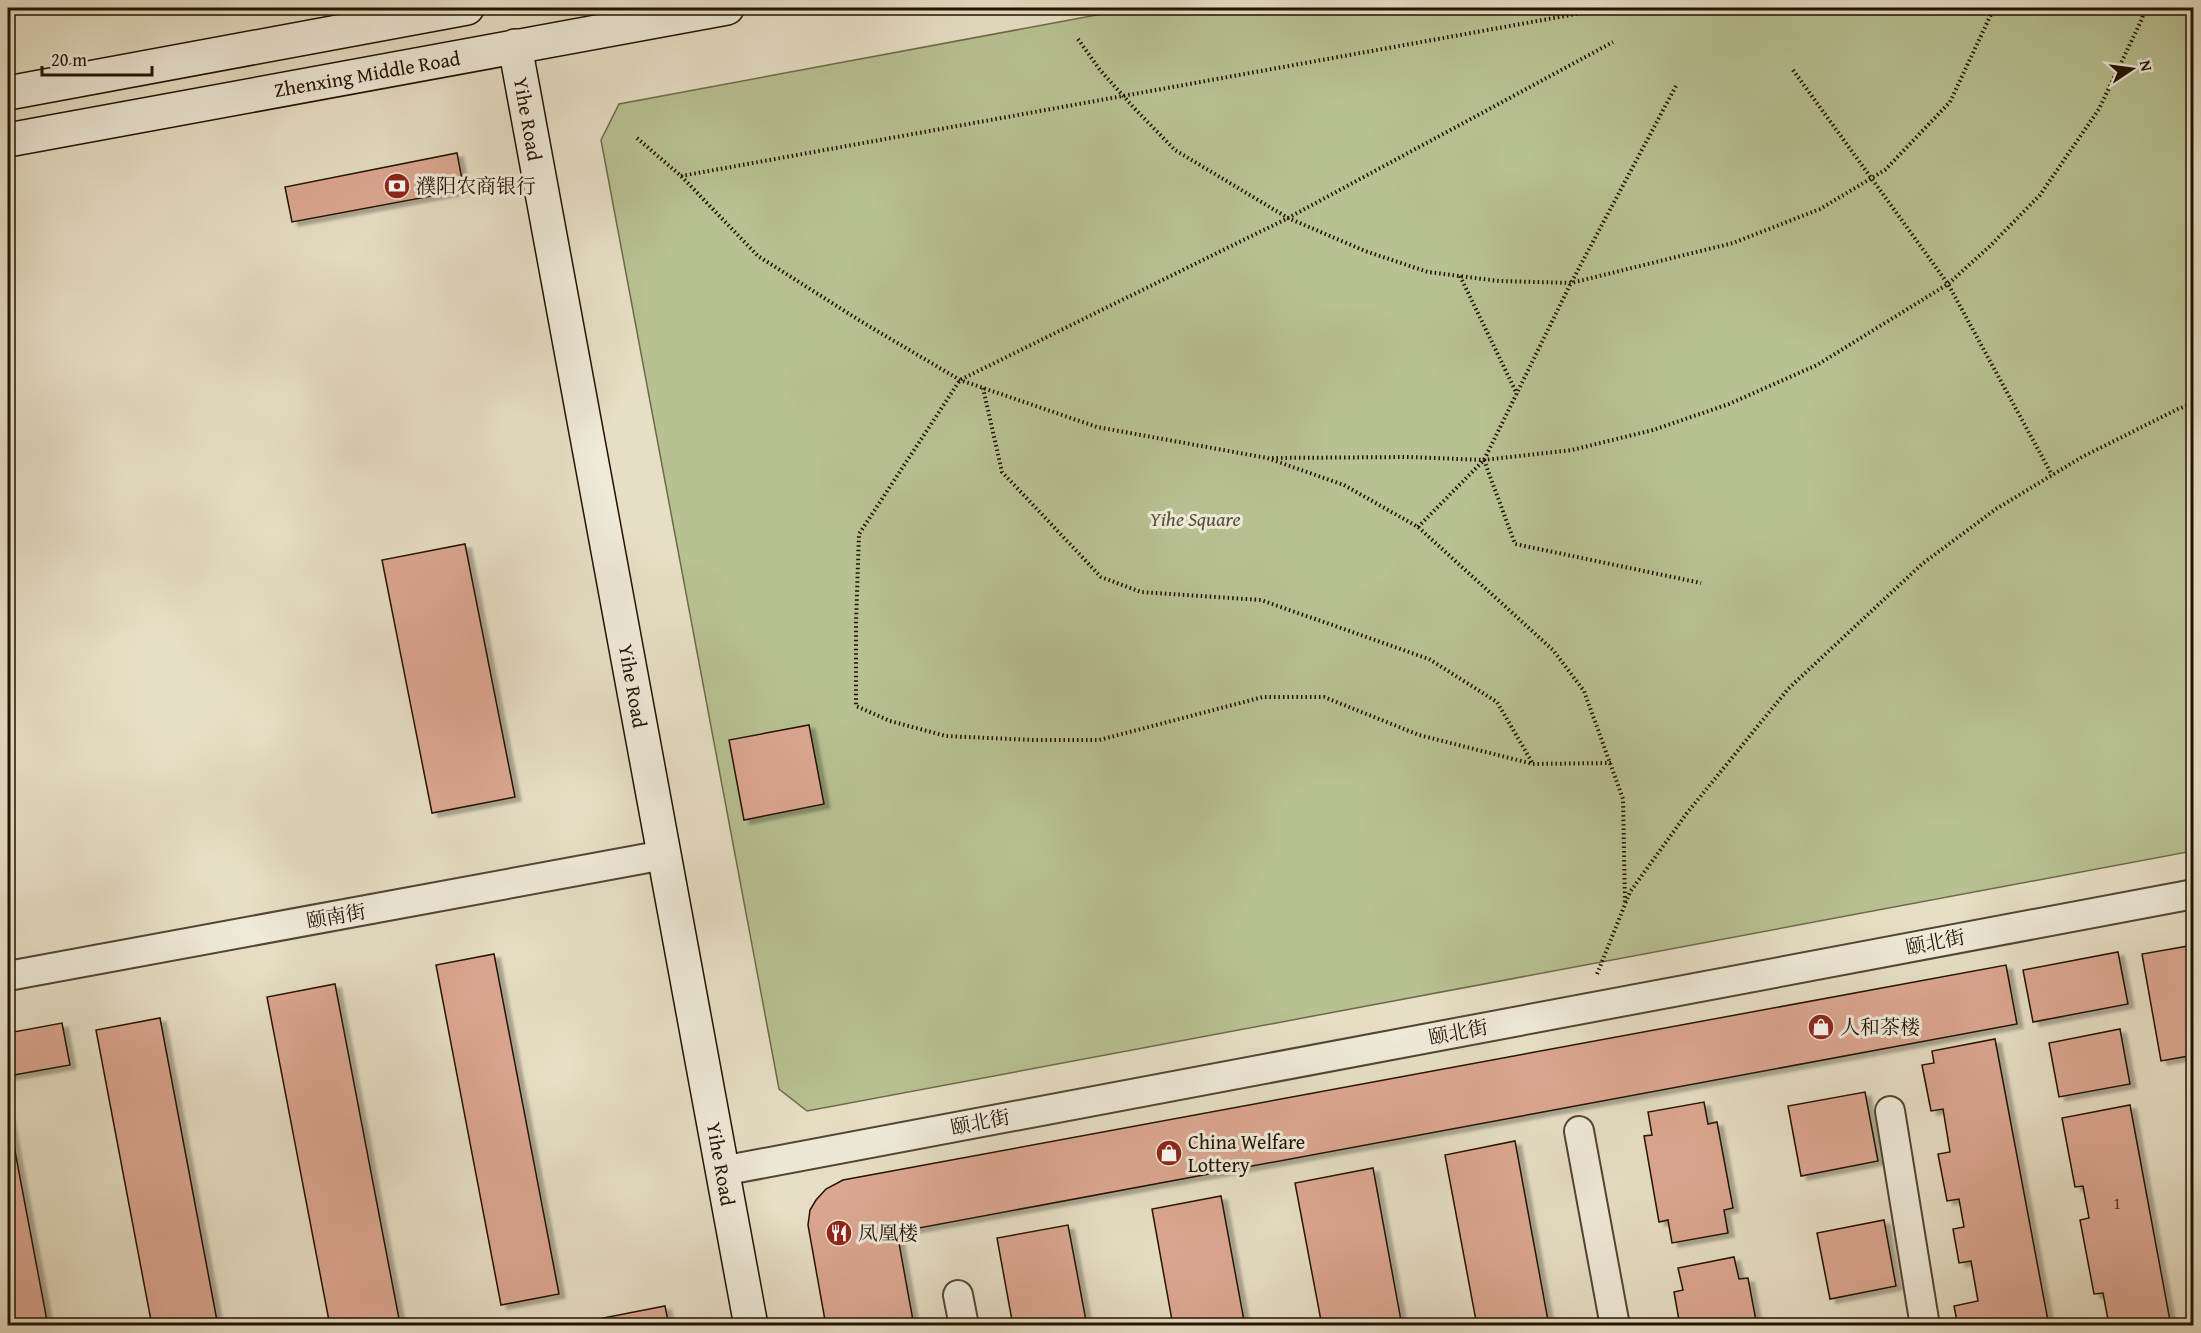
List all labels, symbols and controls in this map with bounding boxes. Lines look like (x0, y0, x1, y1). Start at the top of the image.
scale bar (42, 39, 152, 77)
north arrow (2102, 39, 2162, 99)
street label: Zhenxing Middle Road (272, 43, 463, 104)
text: 20 m (51, 46, 87, 73)
text: N (2134, 58, 2160, 74)
street label: Yihe Road (507, 75, 550, 163)
bank icon: 濮阳农商银行 (382, 171, 412, 201)
place label: 濮阳农商银行 (416, 171, 536, 200)
park label: Yihe Square (1149, 504, 1241, 533)
street label: Yihe Road (612, 642, 655, 730)
street label: 颐南街 (304, 896, 368, 935)
street label: 颐北街 (1903, 922, 1967, 961)
street label: 颐北街 (1426, 1012, 1490, 1051)
shop icon: 人和茶楼 (1806, 1012, 1836, 1042)
place label: 人和茶楼 (1840, 1012, 1920, 1041)
street label: 颐北街 (948, 1102, 1012, 1141)
street label: Yihe Road (700, 1120, 743, 1208)
place label: China Welfare Lottery (1188, 1127, 1305, 1179)
shop icon: China Welfare Lottery (1154, 1138, 1184, 1168)
house number: 1 (2113, 1191, 2121, 1215)
restaurant icon: 凤凰楼 (824, 1218, 854, 1248)
place label: 凤凰楼 (858, 1218, 918, 1247)

